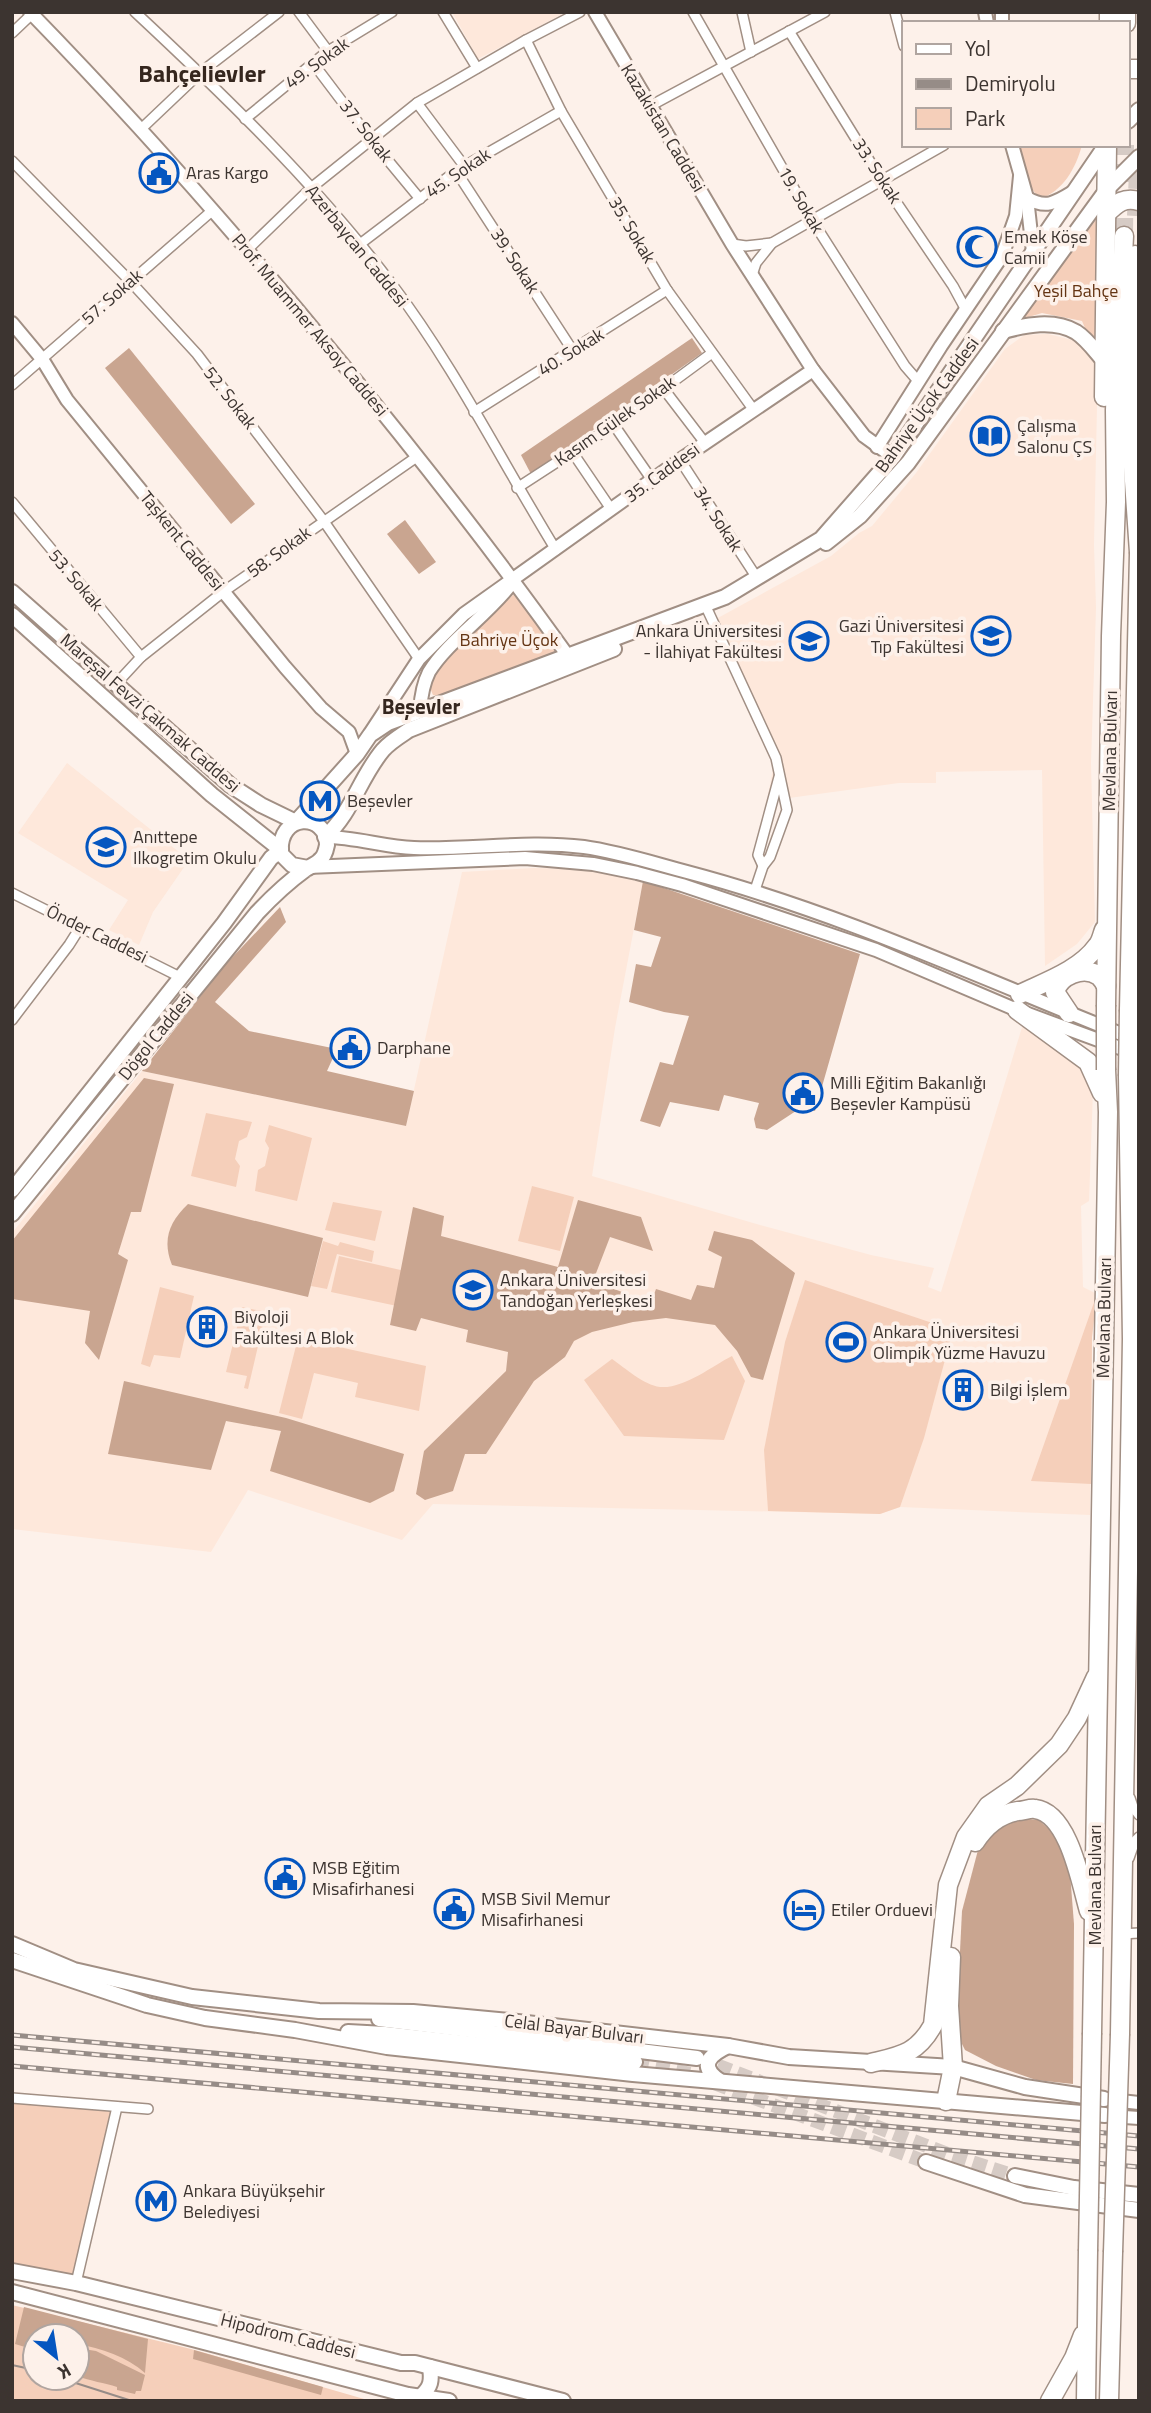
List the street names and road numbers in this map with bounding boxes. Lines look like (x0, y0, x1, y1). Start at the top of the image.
street label: 49. Sokak (279, 30, 355, 95)
street label: Kazakistan Caddesi (614, 58, 713, 197)
street label: 37. Sokak (333, 93, 400, 168)
street label: 33. Sokak (846, 133, 909, 209)
street label: 45. Sokak (420, 141, 496, 204)
street label: 19. Sokak (771, 161, 832, 239)
street label: Azerbaycan Caddesi (299, 179, 415, 313)
street label: 35. Sokak (602, 191, 663, 269)
street label: 39. Sokak (484, 223, 547, 299)
street label: Prof. Muammer Aksoy Caddesi (226, 227, 395, 422)
street label: 57. Sokak (75, 262, 149, 331)
street label: 40. Sokak (532, 320, 609, 382)
street label: Bahriye Üçok Caddesi (868, 331, 985, 478)
street label: 52. Sokak (197, 360, 264, 435)
street label: Kasım Gülek Sokak (549, 368, 681, 473)
street label: 35. Caddesi (618, 436, 705, 509)
street label: 34. Sokak (687, 481, 750, 557)
street label: Taşkent Caddesi (134, 485, 231, 597)
street label: 58. Sokak (241, 519, 317, 584)
street label: 53. Sokak (42, 543, 111, 617)
street label: Mareşal Fevzi Çakmak Caddesi (54, 627, 246, 799)
street label: Mevlana Bulvarı (1095, 690, 1124, 812)
street label: Önder Caddesi (42, 897, 152, 970)
street label: Dögol Caddesi (111, 986, 200, 1086)
street label: Mevlana Bulvarı (1089, 1257, 1118, 1379)
street label: Mevlana Bulvarı (1081, 1825, 1108, 1945)
street label: Celal Bayar Bulvarı (503, 2007, 645, 2050)
street label: Hipodrom Caddesi (218, 2306, 359, 2365)

